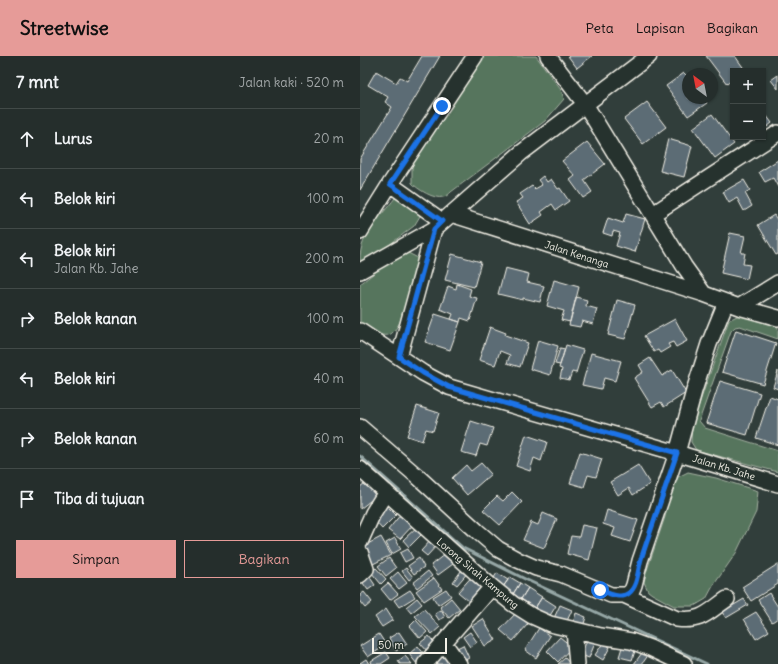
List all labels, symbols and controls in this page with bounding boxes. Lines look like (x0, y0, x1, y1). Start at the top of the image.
text: Streetwise (20, 16, 109, 40)
text: Peta (586, 19, 614, 37)
text: Lapisan (636, 19, 685, 37)
text: Bagikan (707, 19, 758, 37)
north arrow (682, 68, 718, 104)
map controls (730, 68, 766, 140)
button: + (730, 68, 766, 104)
text: 7 mnt (16, 71, 59, 93)
text: Jalan kaki · 520 m (239, 74, 344, 91)
route end (433, 97, 451, 115)
button: − (730, 104, 766, 140)
icon: ahead (16, 128, 38, 150)
text: Lurus (54, 129, 92, 148)
text: 20 m (314, 130, 344, 147)
icon: left (16, 188, 38, 210)
text: Belok kiri (54, 189, 115, 208)
text: 100 m (307, 190, 344, 207)
street label: Jalan Kenanga (543, 238, 611, 271)
text: Belok kiri (54, 241, 115, 260)
icon: left (16, 248, 38, 270)
text: 200 m (305, 250, 344, 267)
text: Jalan Kb. Jahe (54, 260, 138, 277)
icon: right (16, 308, 38, 330)
text: Belok kanan (54, 309, 137, 328)
text: 100 m (307, 310, 344, 327)
icon: left (16, 368, 38, 390)
text: Belok kiri (54, 369, 115, 388)
text: 40 m (313, 370, 344, 387)
icon: right (16, 428, 38, 450)
text: Belok kanan (54, 429, 137, 448)
text: 60 m (313, 430, 344, 447)
street label: Jalan Kb. Jahe (691, 452, 757, 483)
icon: arrive (16, 488, 38, 510)
text: Tiba di tujuan (54, 489, 144, 508)
street label: Lorong Sirah Kampung (434, 535, 521, 612)
button: Simpan (16, 540, 176, 578)
button: Bagikan (184, 540, 344, 578)
route start (591, 581, 609, 599)
scale bar (372, 636, 447, 655)
text: 50 m (378, 638, 404, 652)

